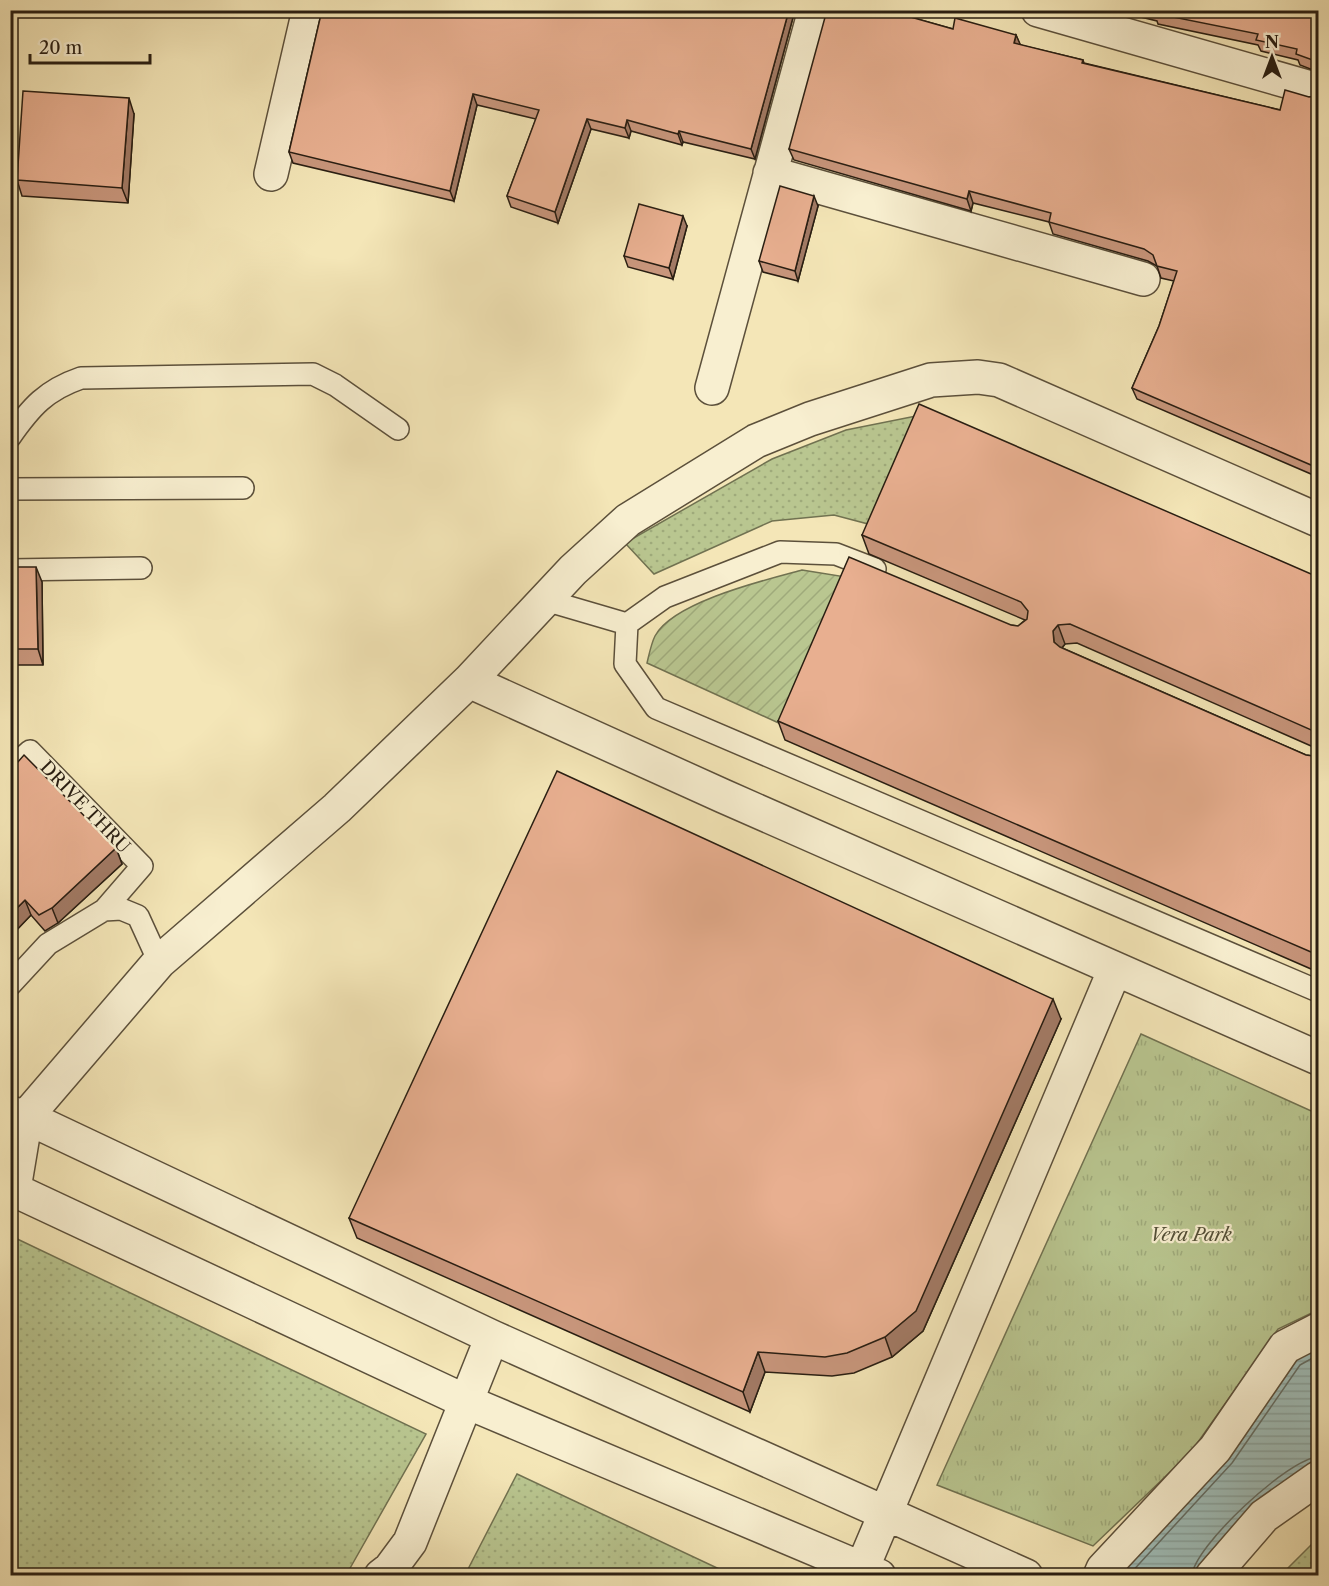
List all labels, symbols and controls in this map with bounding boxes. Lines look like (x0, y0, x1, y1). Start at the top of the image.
scale bar (30, 27, 150, 65)
north arrow (1242, 27, 1302, 87)
text: N (1265, 32, 1279, 52)
text: 20 m (39, 37, 83, 59)
street label: DRIVE THRU (35, 756, 135, 858)
park label: Vera Park (1150, 1224, 1232, 1246)

